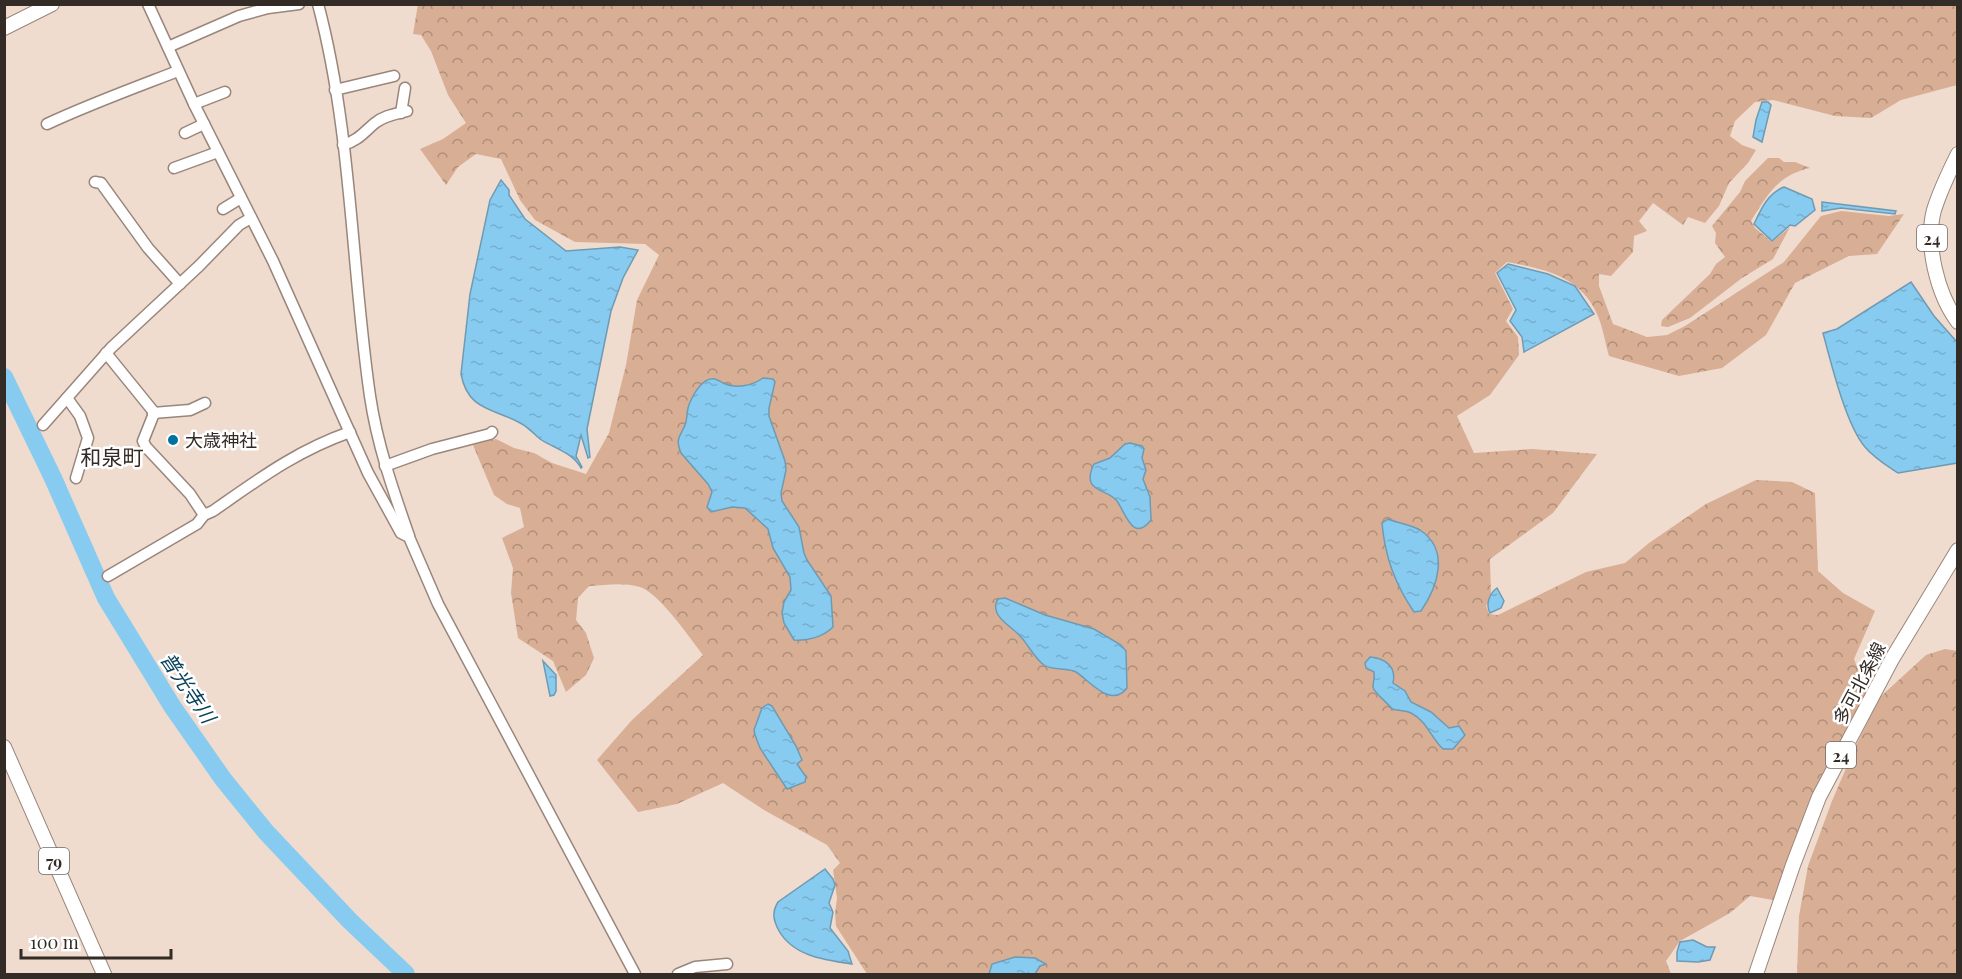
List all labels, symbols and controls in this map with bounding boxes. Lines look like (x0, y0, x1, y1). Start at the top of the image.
road number: 24 (1917, 225, 1947, 251)
place label: 大歳神社 (185, 428, 257, 452)
marker: 大歳神社 (166, 433, 180, 447)
district label: 和泉町 (81, 442, 144, 470)
street label: 多可北条線 (1827, 638, 1891, 728)
water label: 普光寺川 (155, 646, 224, 729)
road number: 24 (1826, 742, 1856, 768)
road number: 79 (39, 848, 69, 874)
scale bar (21, 922, 171, 960)
text: 100 m (30, 930, 79, 954)

